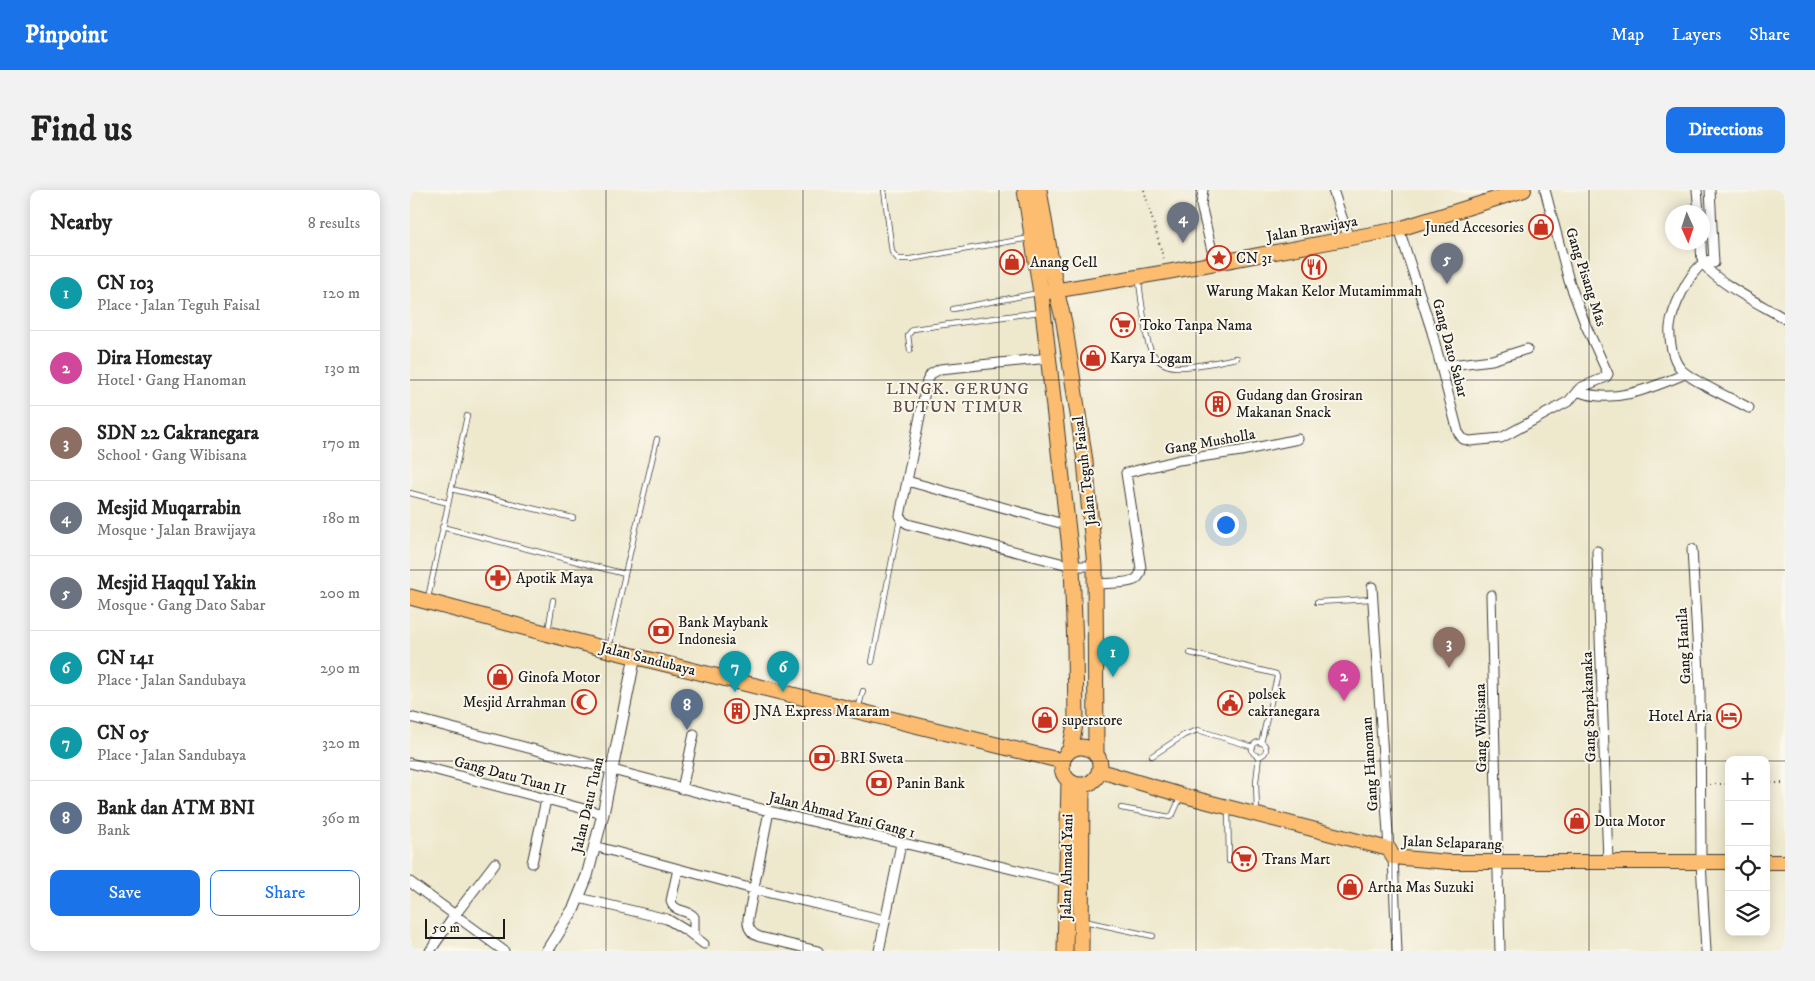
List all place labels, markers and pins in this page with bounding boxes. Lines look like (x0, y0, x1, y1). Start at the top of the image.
pin: 4 (1167, 202, 1199, 243)
shop icon: Juned Accesories (1528, 214, 1554, 240)
place label: Juned Accesories (1423, 218, 1524, 237)
pin: 5 (1431, 243, 1463, 284)
place icon: CN 31 (1206, 245, 1232, 271)
shop icon: Anang Cell (999, 249, 1025, 275)
place label: CN 31 (1236, 249, 1273, 268)
place label: Anang Cell (1030, 253, 1098, 272)
restaurant icon: Warung Makan Kelor Mutamimmah (1301, 254, 1327, 280)
place label: Warung Makan Kelor Mutamimmah (1205, 282, 1422, 301)
supermarket icon: Toko Tanpa Nama (1110, 312, 1136, 338)
place label: Toko Tanpa Nama (1140, 316, 1253, 335)
shop icon: Karya Logam (1080, 345, 1106, 371)
place label: Karya Logam (1110, 349, 1192, 368)
place label: Gudang dan Grosiran Makanan Snack (1236, 386, 1363, 422)
building icon: Gudang dan Grosiran Makanan Snack (1205, 391, 1231, 417)
pharmacy icon: Apotik Maya (485, 565, 511, 591)
place label: Apotik Maya (516, 569, 594, 588)
place label: Bank Maybank Indonesia (678, 613, 769, 649)
bank icon: Bank Maybank Indonesia (648, 618, 674, 644)
pin: 3 (1433, 627, 1465, 668)
pin: 1 (1097, 636, 1129, 677)
pin: 7 (719, 651, 751, 692)
pin: 6 (767, 651, 799, 692)
pin: 2 (1328, 660, 1360, 701)
shop icon: Ginofa Motor (487, 664, 513, 690)
place label: Ginofa Motor (518, 668, 601, 687)
place label: polsek cakranegara (1247, 685, 1320, 721)
mosque icon: Mesjid Arrahman (571, 689, 597, 715)
pin: 8 (671, 689, 703, 730)
public building icon: polsek cakranegara (1217, 690, 1243, 716)
place label: Mesjid Arrahman (463, 693, 566, 712)
building icon: JNA Express Mataram (724, 698, 750, 724)
place label: JNA Express Mataram (752, 702, 890, 721)
hotel icon: Hotel Aria (1716, 703, 1742, 729)
shop icon: superstore (1032, 707, 1058, 733)
place label: Hotel Aria (1648, 707, 1713, 726)
place label: superstore (1062, 711, 1122, 730)
bank icon: BRI Sweta (809, 745, 835, 771)
place label: BRI Sweta (840, 749, 904, 768)
bank icon: Panin Bank (866, 770, 892, 796)
place label: Panin Bank (896, 774, 966, 793)
shop icon: Duta Motor (1564, 808, 1590, 834)
place label: Duta Motor (1594, 812, 1666, 831)
supermarket icon: Trans Mart (1231, 846, 1257, 872)
place label: Trans Mart (1262, 850, 1331, 869)
shop icon: Artha Mas Suzuki (1337, 874, 1363, 900)
place label: Artha Mas Suzuki (1368, 878, 1474, 897)

